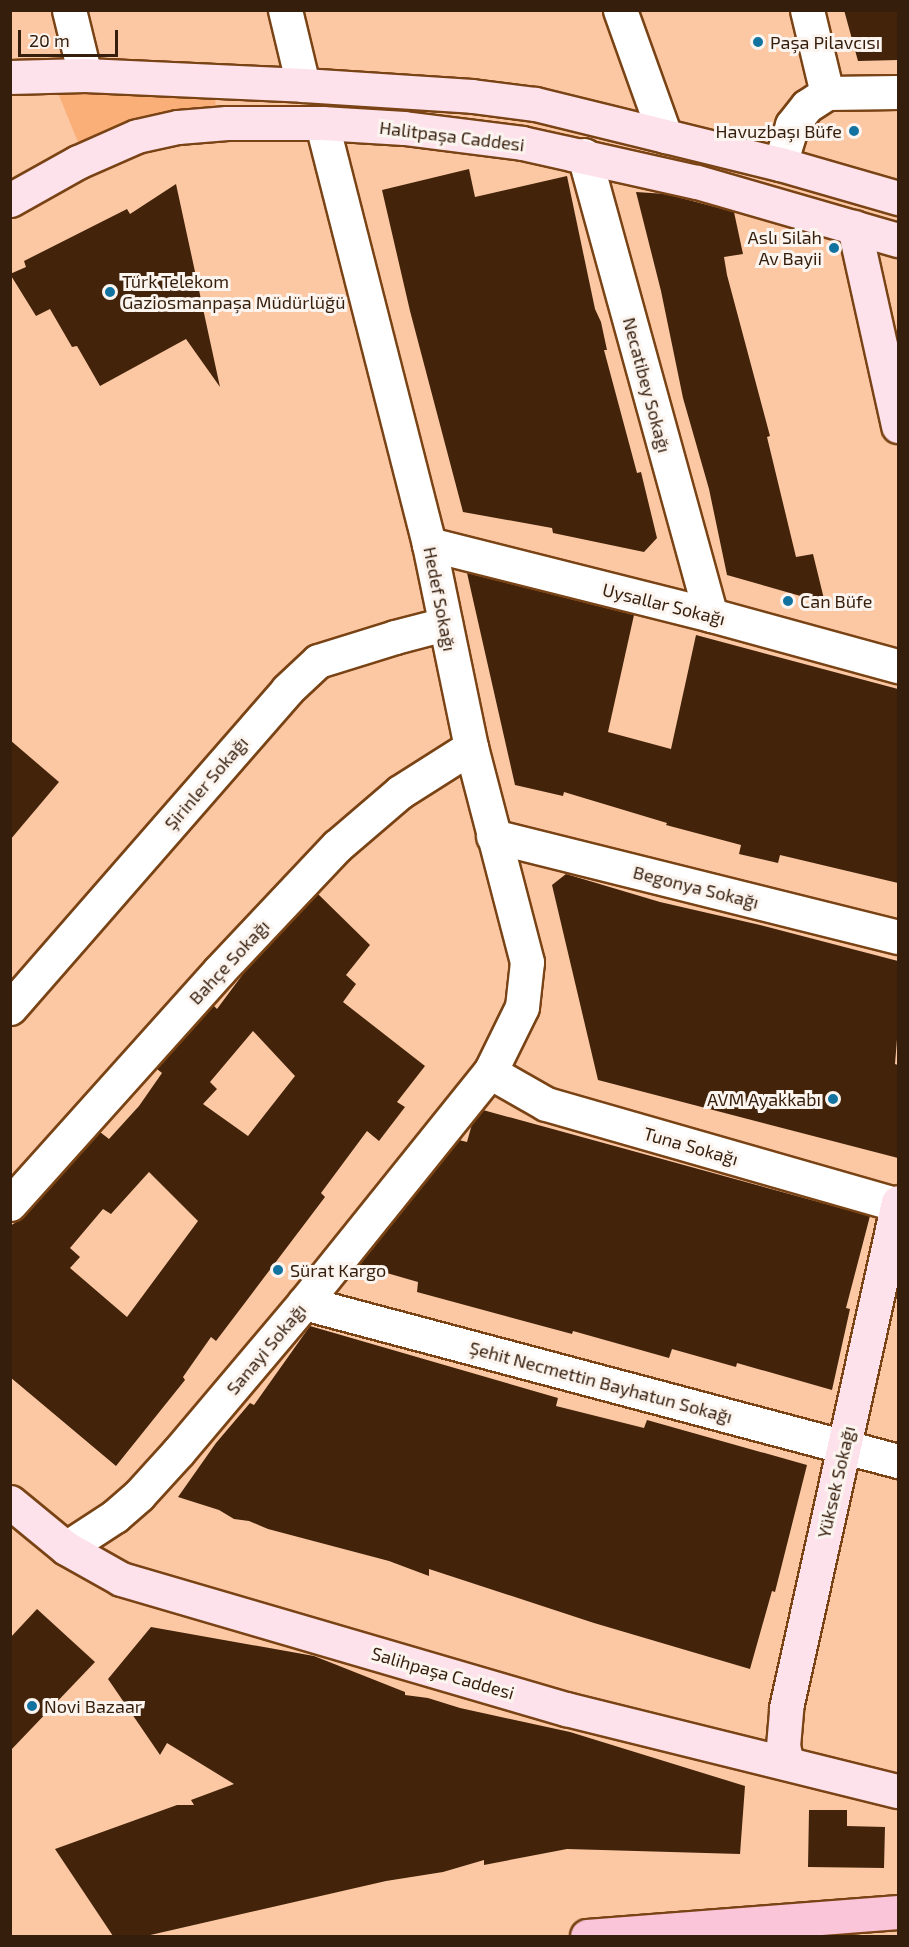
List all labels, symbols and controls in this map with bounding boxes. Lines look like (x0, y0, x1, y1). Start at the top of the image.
scale bar (21, 18, 122, 56)
text: 20 m (29, 29, 70, 51)
place label: Paşa Pilavcısı (770, 31, 880, 53)
marker: Paşa Pilavcısı (751, 35, 765, 49)
street label: Halitpaşa Caddesi (378, 116, 526, 156)
place label: Havuzbaşı Büfe (716, 120, 842, 142)
marker: Havuzbaşı Büfe (847, 124, 861, 138)
place label: Aslı Silah Av Bayii (748, 227, 822, 270)
marker: Aslı Silah Av Bayii (827, 241, 841, 255)
place label: Türk Telekom Gaziosmanpaşa Müdürlüğü (122, 271, 345, 314)
marker: Türk Telekom Gaziosmanpaşa Müdürlüğü (103, 285, 117, 299)
street label: Necatibey Sokağı (618, 315, 676, 455)
street label: Hedef Sokağı (419, 545, 461, 653)
street label: Uysallar Sokağı (600, 578, 728, 630)
place label: Can Büfe (800, 590, 872, 612)
marker: Can Büfe (781, 594, 795, 608)
street label: Şirinler Sokağı (160, 732, 252, 834)
street label: Begonya Sokağı (631, 861, 761, 913)
street label: Bahçe Sokağı (184, 915, 274, 1009)
place label: AVM Ayakkabı (707, 1088, 821, 1110)
marker: AVM Ayakkabı (826, 1092, 840, 1106)
street label: Tuna Sokağı (641, 1122, 741, 1170)
place label: Sürat Kargo (290, 1259, 386, 1281)
marker: Sürat Kargo (271, 1263, 285, 1277)
street label: Sanayi Sokağı (222, 1299, 310, 1399)
street label: Şehit Necmettin Bayhatun Sokağı (467, 1336, 735, 1428)
street label: Yüksek Sokağı (813, 1424, 859, 1540)
street label: Salihpaşa Caddesi (369, 1642, 517, 1704)
place label: Novi Bazaar (44, 1695, 142, 1717)
marker: Novi Bazaar (25, 1699, 39, 1713)

